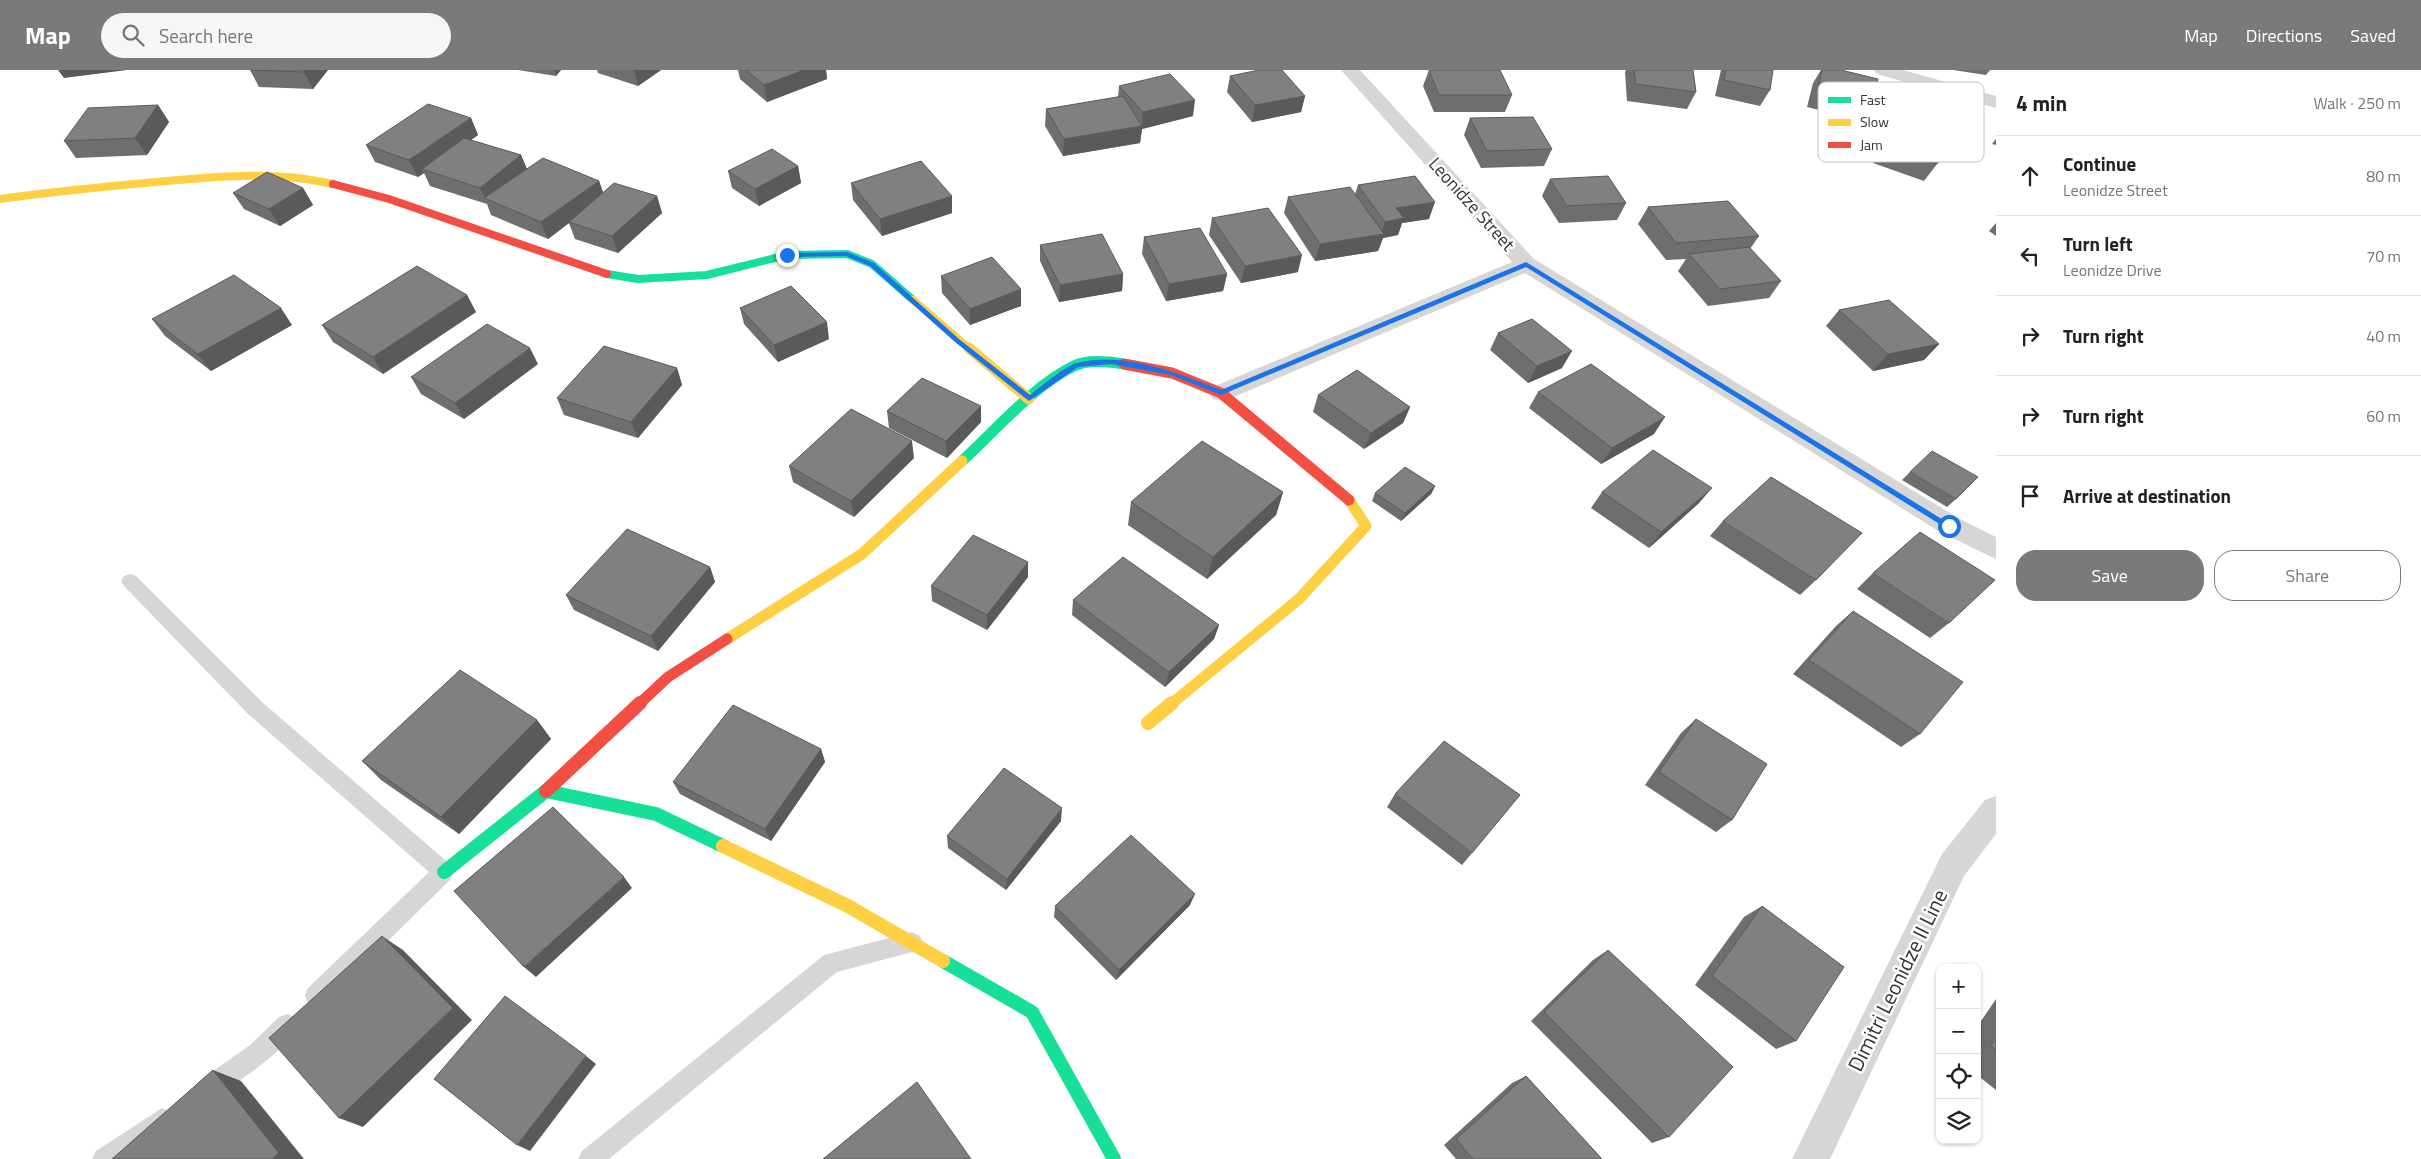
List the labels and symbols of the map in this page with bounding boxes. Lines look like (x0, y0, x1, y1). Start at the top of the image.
legend (1818, 82, 1984, 162)
text: Fast (1860, 89, 1885, 110)
text: Slow (1860, 111, 1889, 132)
text: Jam (1860, 134, 1883, 155)
street label: Leonidze Street (1423, 151, 1522, 257)
route end (776, 244, 799, 267)
route start (1938, 515, 1961, 538)
street label: Dimitri Leonidze II Line (1839, 884, 1955, 1076)

